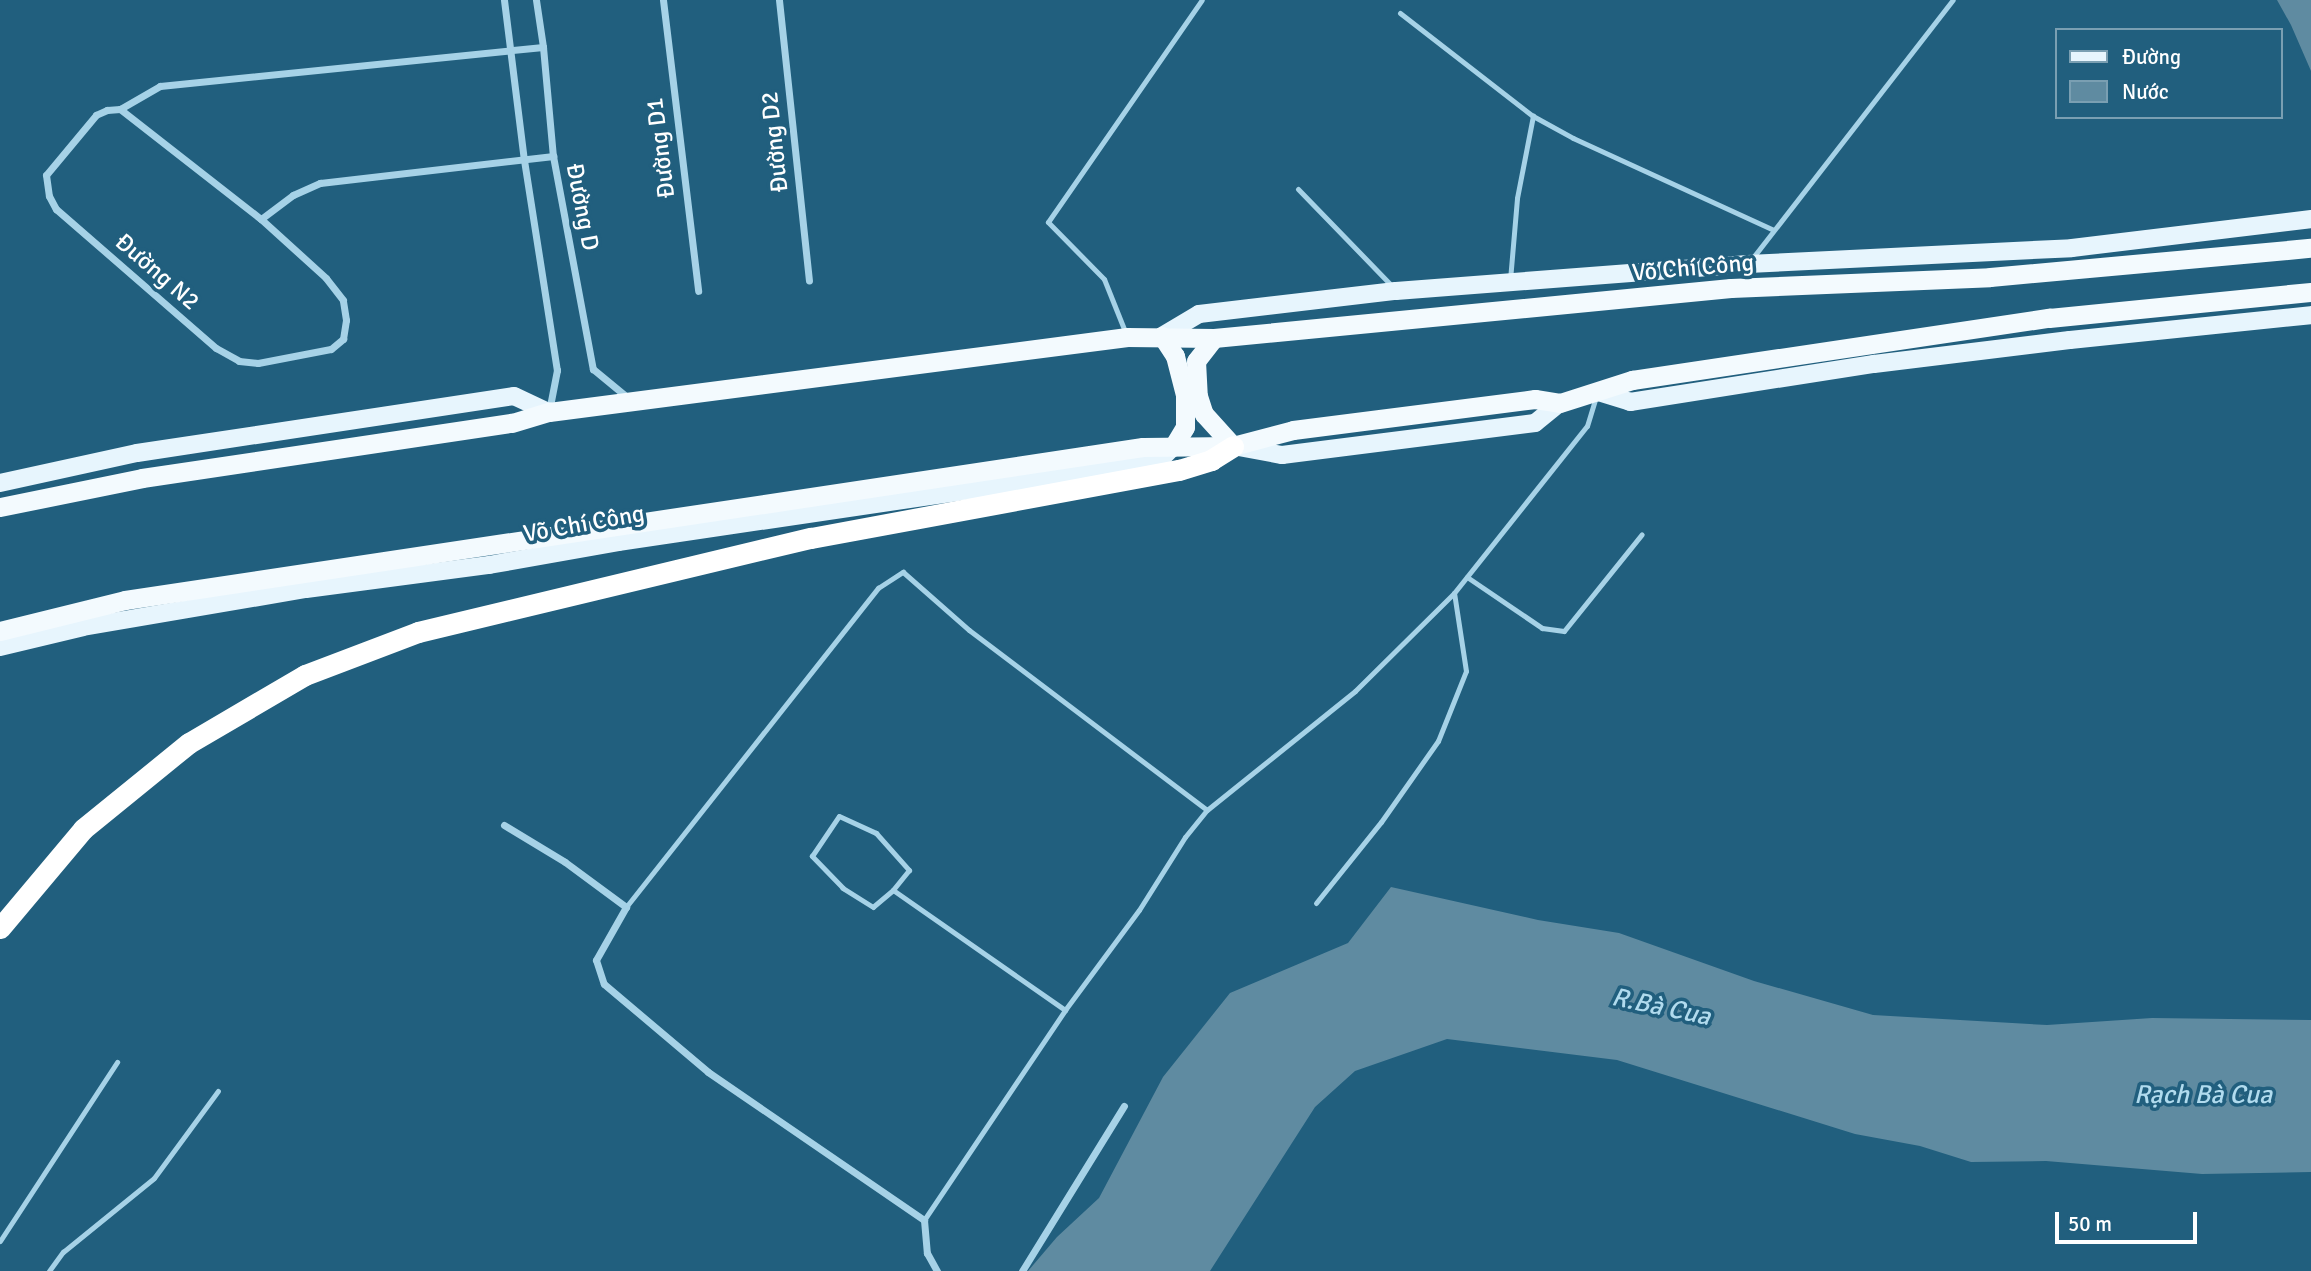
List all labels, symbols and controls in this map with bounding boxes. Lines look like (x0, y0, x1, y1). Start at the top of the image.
legend (2056, 28, 2283, 119)
text: Đường (2122, 44, 2181, 70)
text: Nước (2122, 79, 2169, 105)
street label: Đường D2 (755, 90, 795, 194)
street label: Đường D1 (641, 96, 681, 200)
street label: Đường D (559, 161, 605, 253)
street label: Đường N2 (109, 228, 205, 316)
street label: Võ Chí Công (1631, 248, 1755, 288)
street label: Võ Chí Công (521, 499, 647, 549)
water label: R.Bà Cua (1609, 982, 1713, 1034)
water label: Rạch Bà Cua (2134, 1080, 2272, 1112)
scale bar (2059, 1198, 2201, 1242)
text: 50 m (2068, 1211, 2112, 1237)

